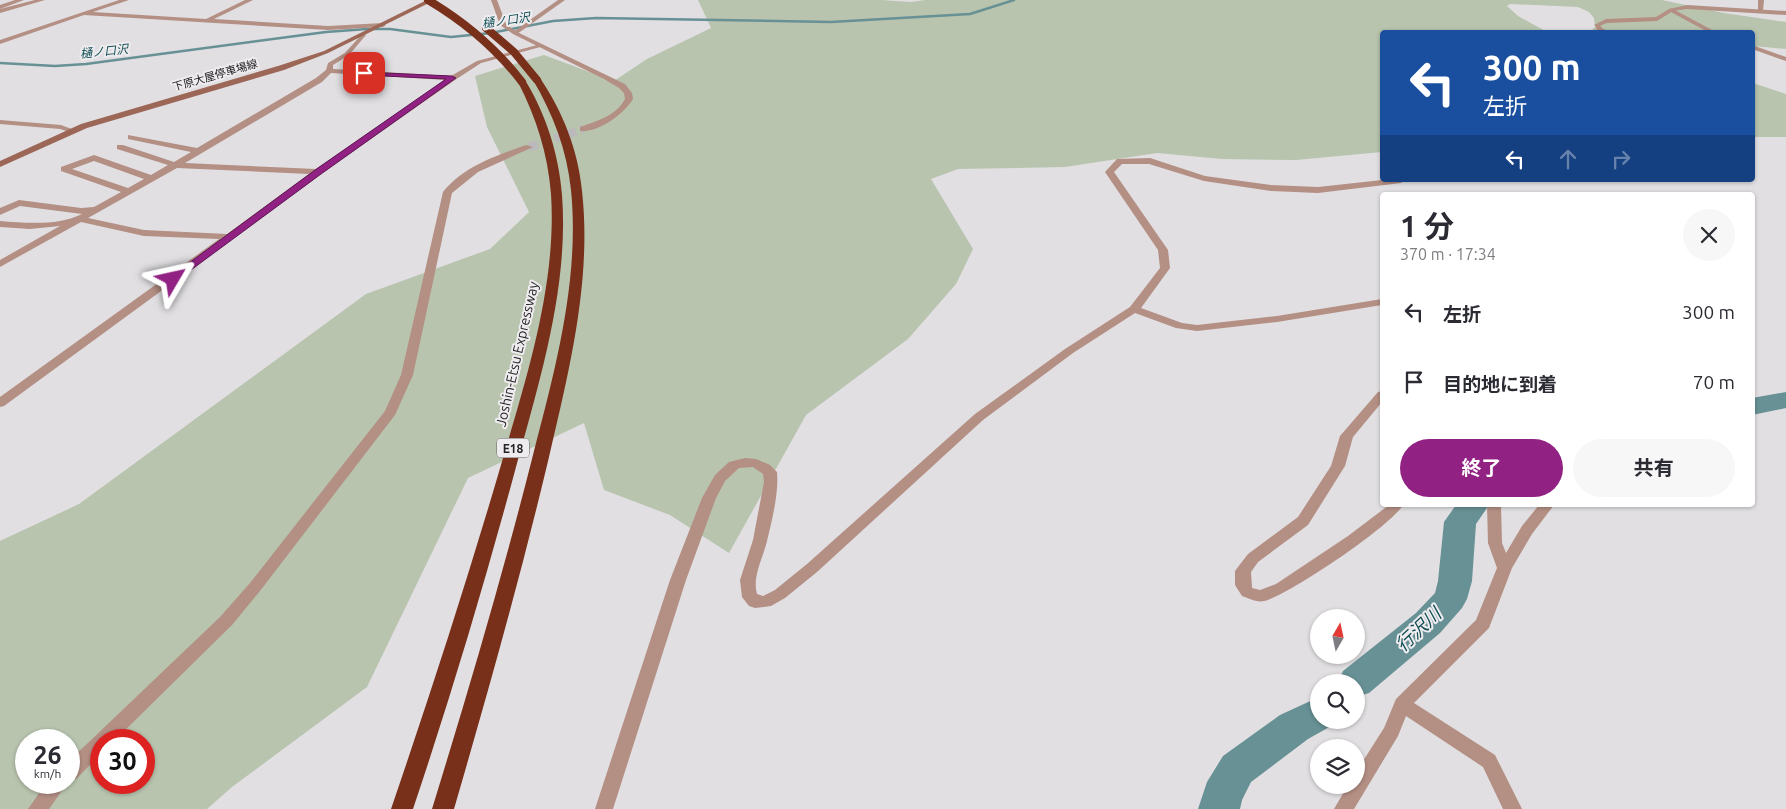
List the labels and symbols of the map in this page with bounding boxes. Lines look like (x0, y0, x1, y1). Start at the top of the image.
water label: 樋ノ口沢 (481, 10, 533, 30)
water label: 樋ノ口沢 (79, 42, 131, 60)
pin (343, 52, 385, 94)
street label: 下原大屋停車場線 (171, 57, 259, 93)
position arrow (146, 252, 198, 304)
street label: Joshin-Etsu Expressway (493, 280, 542, 428)
road number: E18 (497, 438, 529, 458)
water label: 行沢川 (1391, 602, 1446, 655)
north arrow (1310, 609, 1365, 664)
speed limit sign: 30 (90, 729, 155, 794)

